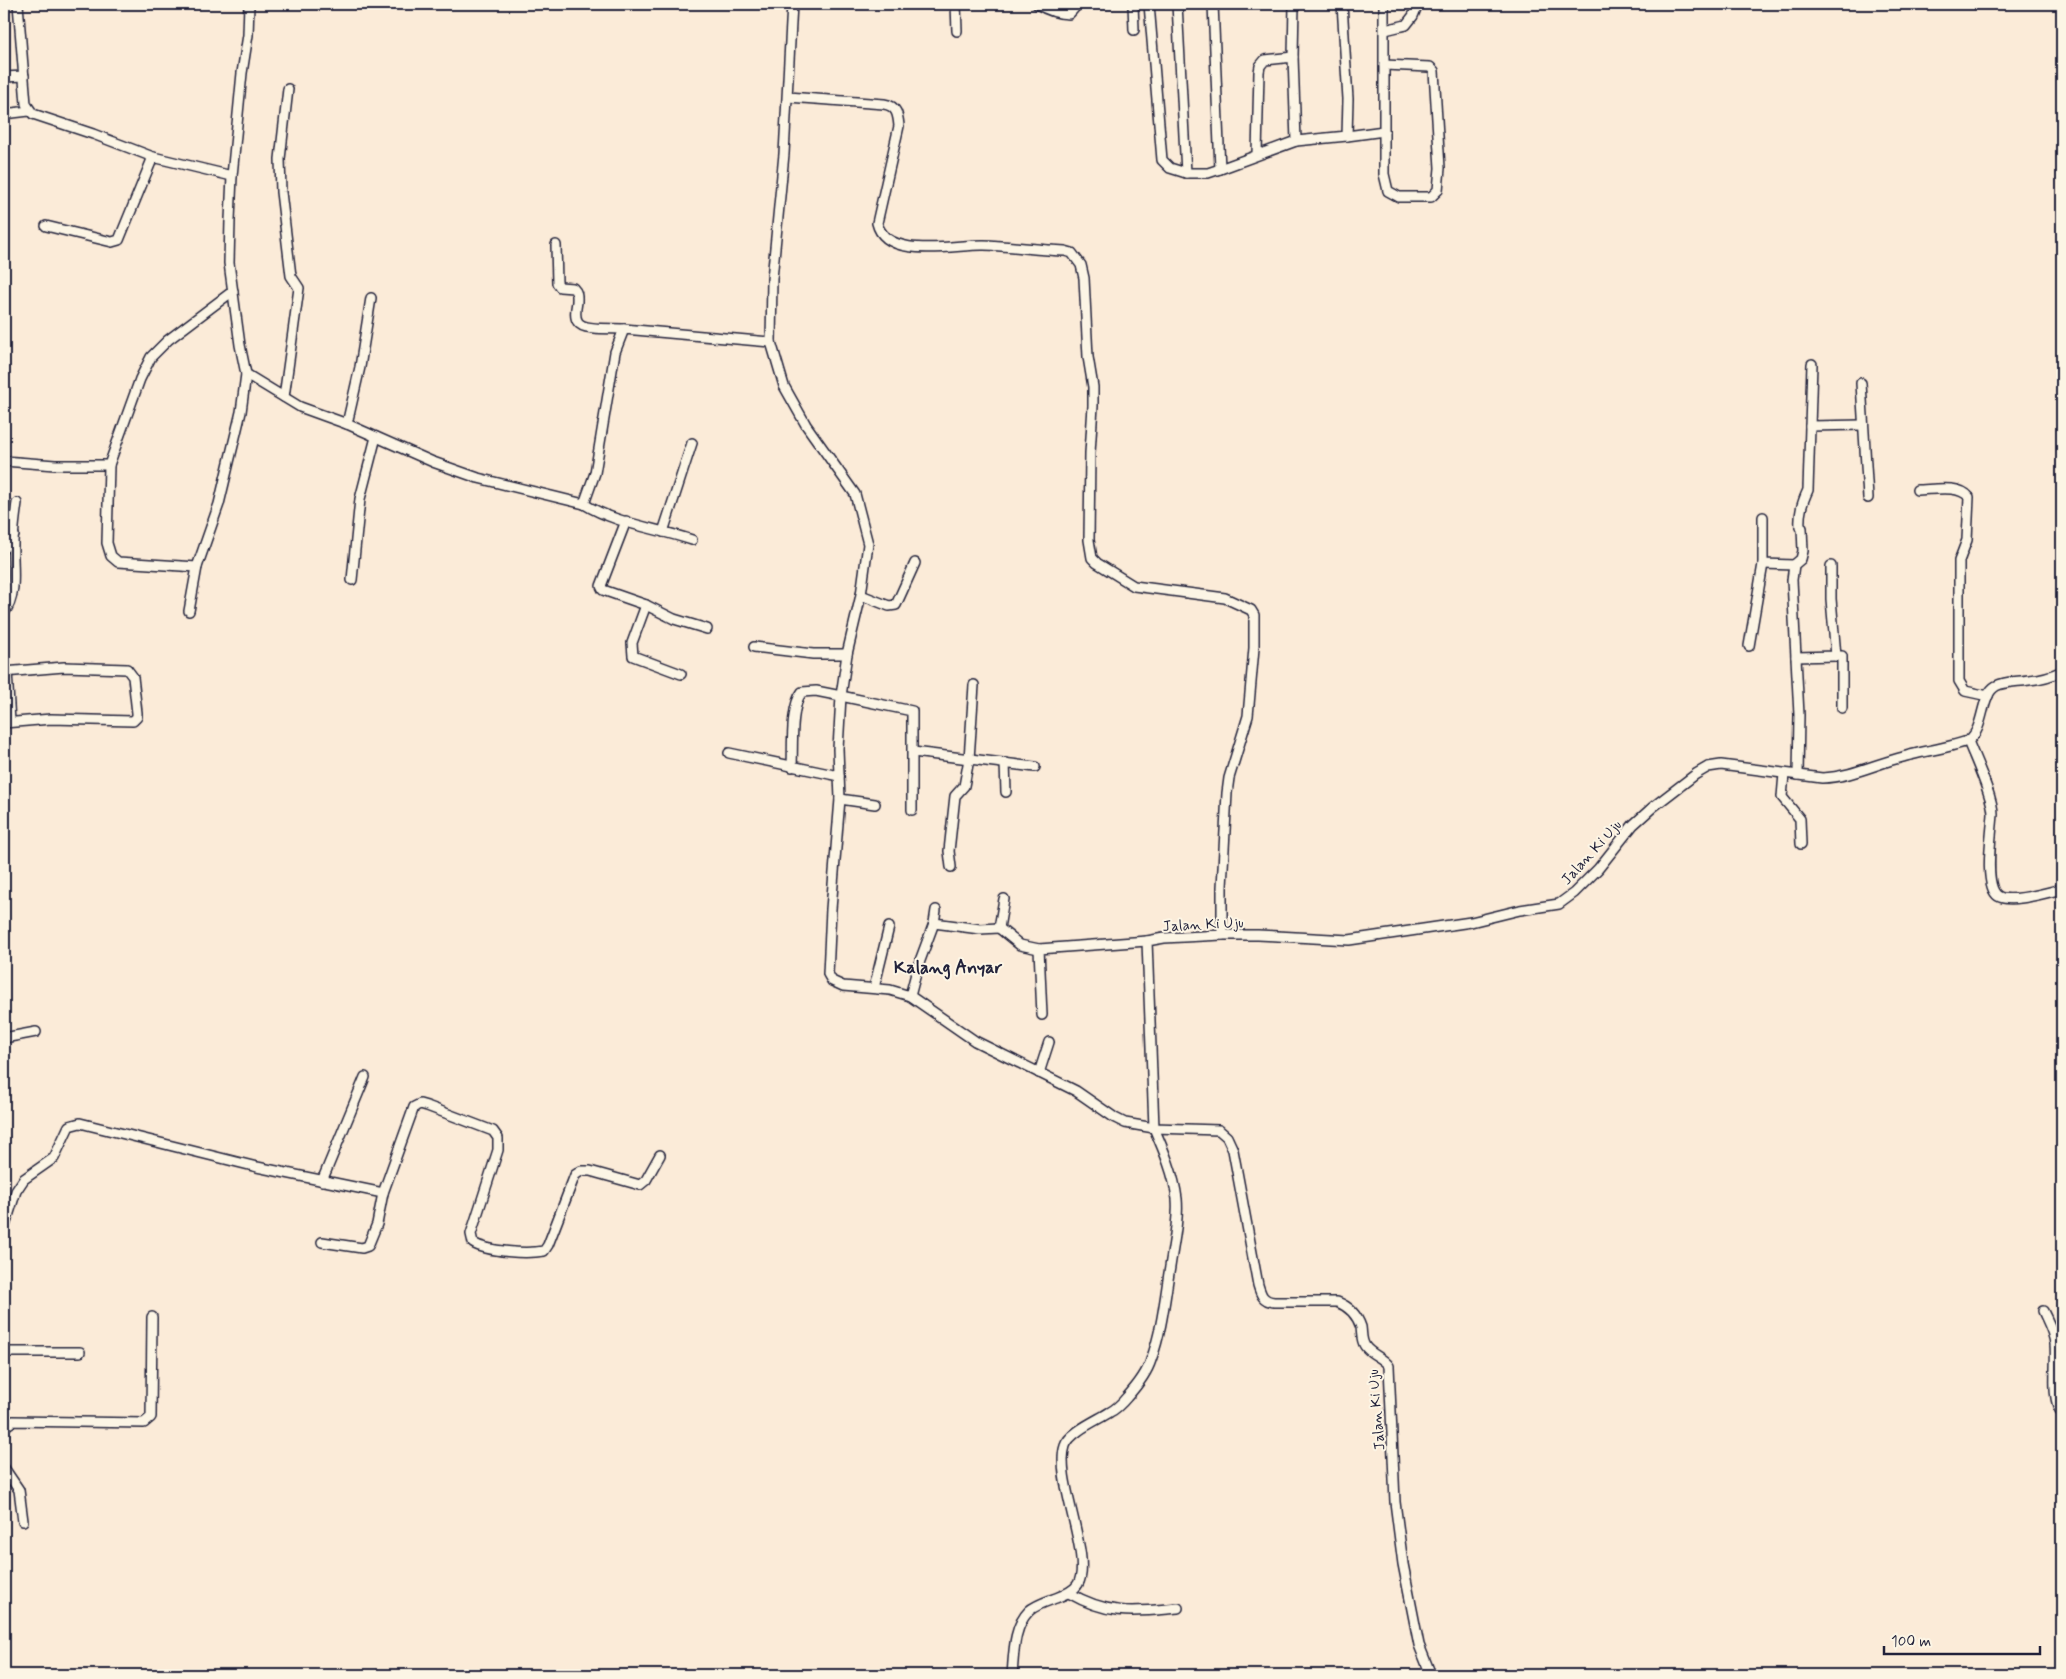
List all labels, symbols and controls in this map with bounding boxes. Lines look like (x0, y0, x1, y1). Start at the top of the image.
street label: Jalan Ki Uju (1557, 816, 1626, 890)
street label: Jalan Ki Uju (1162, 913, 1244, 937)
district label: Kalang Anyar (894, 956, 1003, 980)
street label: Jalan Ki Uju (1363, 1369, 1390, 1451)
scale bar (1884, 1624, 2040, 1656)
text: 100 m (1891, 1632, 1931, 1652)

